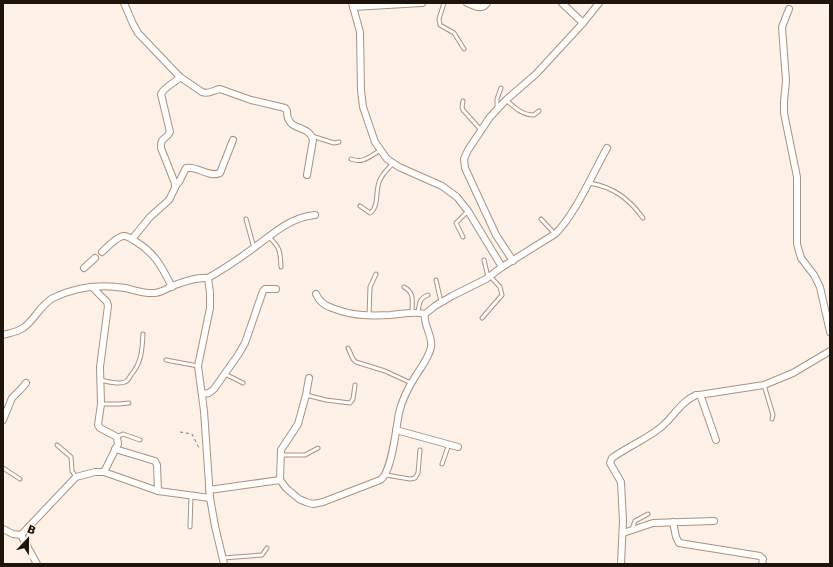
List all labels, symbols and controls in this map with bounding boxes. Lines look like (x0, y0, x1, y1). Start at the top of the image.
north arrow (8, 519, 48, 559)
text: B (25, 523, 38, 538)

